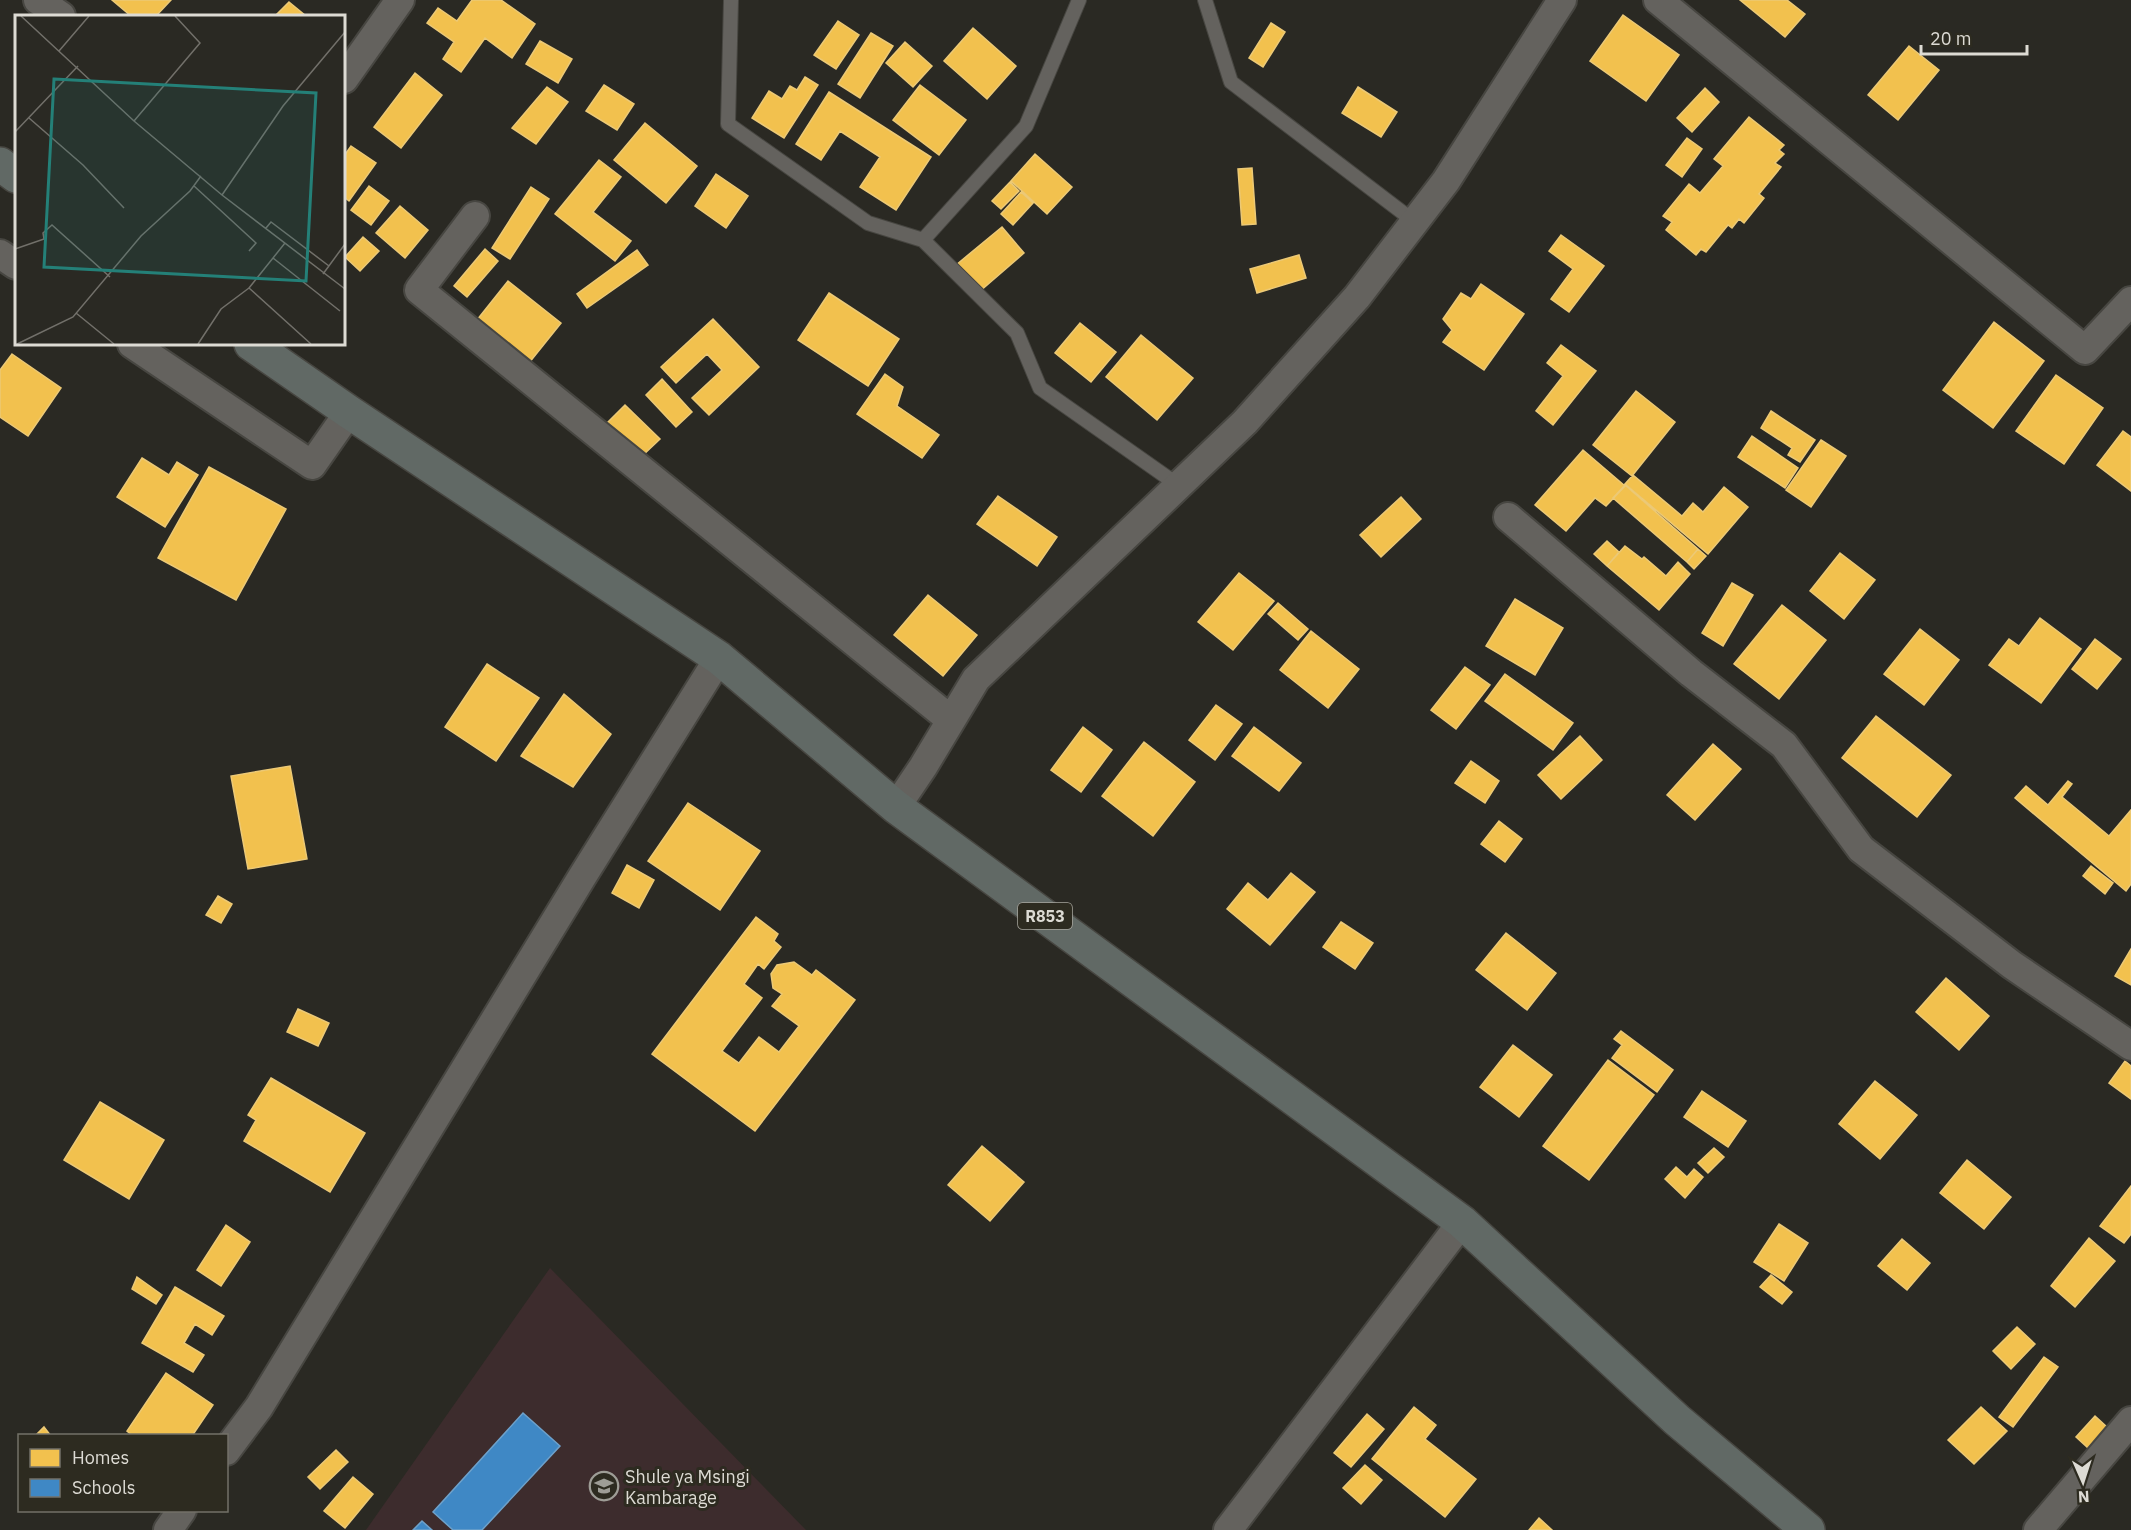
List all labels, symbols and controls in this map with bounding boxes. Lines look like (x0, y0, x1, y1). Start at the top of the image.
inset map (15, 15, 345, 345)
scale bar (1921, 18, 2028, 56)
text: 20 m (1930, 27, 1972, 50)
road number: R853 (1018, 903, 1072, 929)
legend (18, 1434, 228, 1512)
text: Homes (72, 1446, 129, 1469)
north arrow (2053, 1452, 2113, 1512)
place label: Shule ya Msingi Kambarage (625, 1465, 750, 1509)
school or university icon: Shule ya Msingi Kambarage (588, 1470, 620, 1502)
text: Schools (72, 1476, 136, 1499)
text: N (2077, 1487, 2090, 1507)

